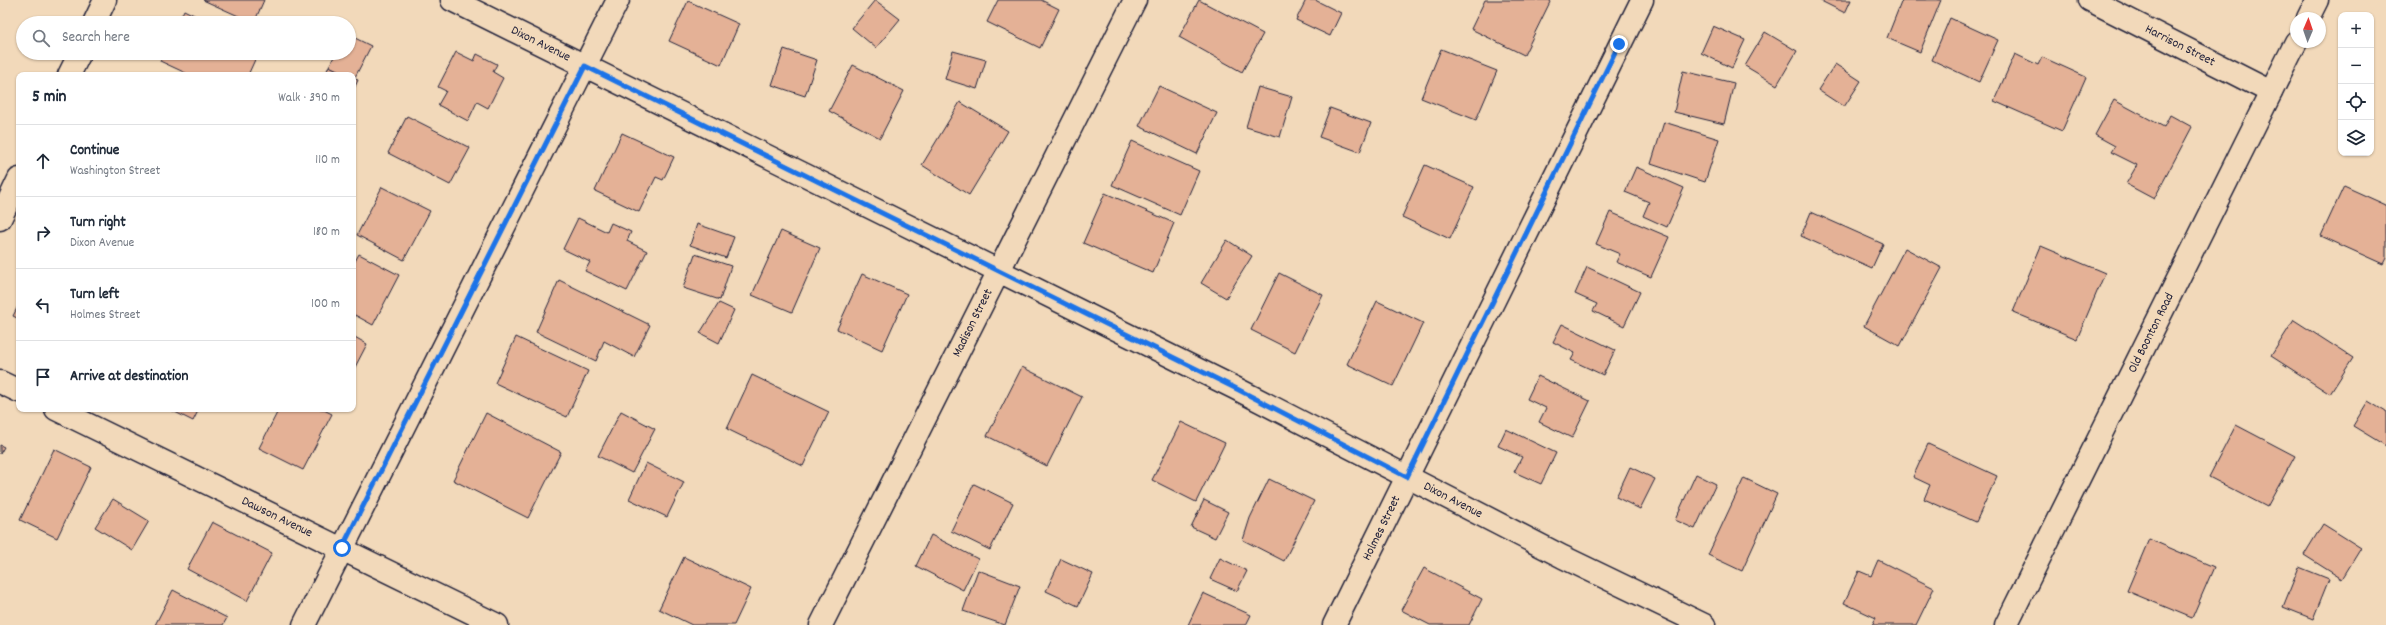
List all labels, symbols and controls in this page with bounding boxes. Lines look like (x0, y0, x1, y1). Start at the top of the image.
north arrow (2290, 12, 2326, 48)
map controls (2338, 12, 2374, 156)
button: + (2338, 12, 2374, 48)
search box (16, 16, 356, 60)
street label: Harrison Street (2142, 20, 2219, 72)
street label: Dixon Avenue (508, 21, 574, 67)
icon: search (30, 27, 52, 49)
text: Search here (62, 27, 130, 49)
route end (1610, 35, 1628, 53)
button: − (2338, 48, 2374, 84)
button: locate (2338, 84, 2374, 120)
text: 5 min (32, 86, 66, 110)
text: Walk · 390 m (278, 89, 340, 108)
button: layers (2338, 120, 2374, 156)
text: Continue (70, 140, 119, 162)
icon: ahead (32, 150, 54, 172)
text: 110 m (315, 151, 340, 170)
text: Washington Street (70, 162, 160, 181)
text: Turn right (70, 212, 126, 234)
icon: right (32, 222, 54, 244)
text: 180 m (313, 223, 340, 242)
text: Dixon Avenue (70, 234, 134, 253)
text: Turn left (70, 284, 119, 306)
street label: Madison Street (948, 285, 998, 360)
street label: Old Boonton Road (2123, 290, 2179, 376)
icon: left (32, 294, 54, 316)
text: 100 m (311, 295, 340, 314)
text: Holmes Street (70, 306, 140, 325)
icon: arrive (32, 366, 54, 388)
text: Arrive at destination (70, 366, 188, 388)
street label: Dixon Avenue (1420, 477, 1486, 524)
street label: Dawson Avenue (238, 492, 316, 543)
street label: Holmes Street (1358, 492, 1406, 564)
route start (333, 539, 351, 557)

